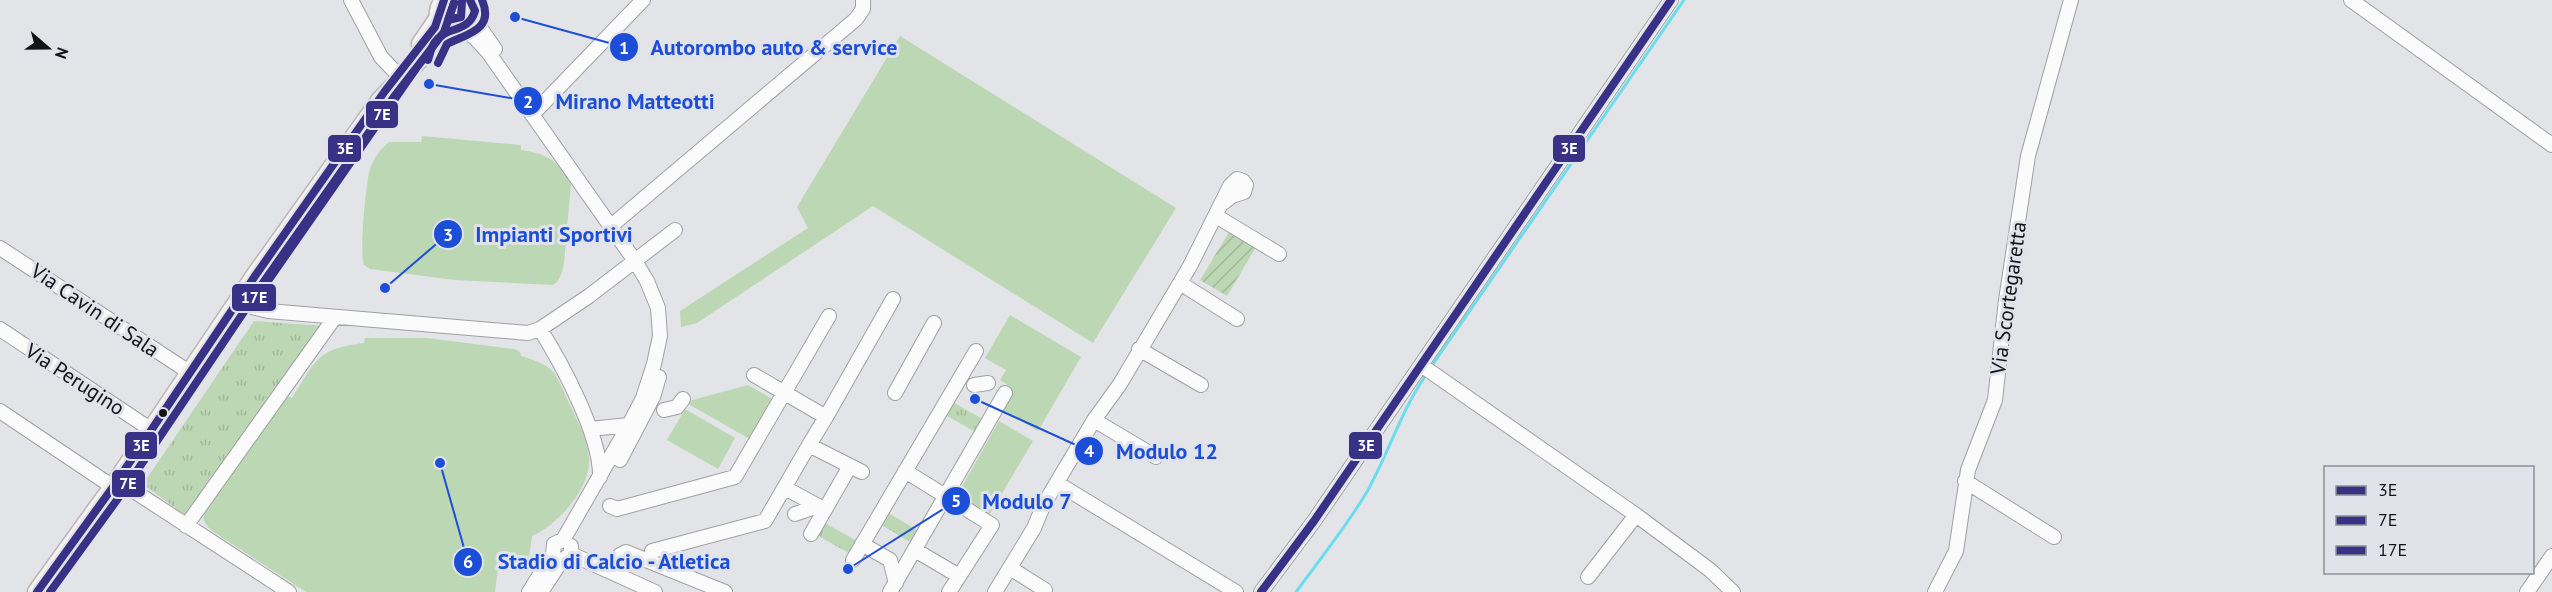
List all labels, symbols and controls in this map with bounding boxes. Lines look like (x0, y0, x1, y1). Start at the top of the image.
north arrow (18, 18, 78, 78)
callout: Autorombo auto & service (609, 27, 910, 67)
text: Autorombo auto & service (650, 33, 898, 61)
text: 1 (619, 36, 629, 59)
text: N (51, 45, 73, 61)
callout: Mirano Matteotti (513, 81, 726, 121)
text: Mirano Matteotti (555, 87, 715, 115)
text: 2 (523, 90, 533, 113)
line badge: 7E (365, 100, 399, 129)
text: 7E (373, 104, 391, 124)
line badge: 3E (327, 134, 362, 163)
line badge: 3E (1552, 134, 1586, 163)
text: 3E (336, 138, 354, 158)
text: 3E (1560, 138, 1578, 158)
callout: Impianti Sportivi (433, 214, 645, 254)
text: Impianti Sportivi (475, 220, 633, 248)
street label: Via Scortegaretta (1984, 220, 2032, 377)
text: 3 (443, 223, 453, 246)
street label: Via Cavin di Sala (25, 257, 164, 363)
line badge: 17E (231, 283, 277, 312)
text: 17E (241, 287, 267, 307)
street label: Via Perugino (19, 336, 130, 421)
unlabelled marker (157, 407, 169, 419)
line badge: 3E (124, 431, 158, 460)
callout: Modulo 12 (1074, 431, 1230, 471)
line badge: 3E (1348, 431, 1383, 460)
text: 3E (132, 435, 150, 455)
text: 3E (1357, 435, 1375, 455)
text: Modulo 12 (1116, 437, 1218, 465)
text: 4 (1084, 439, 1094, 462)
legend (2324, 466, 2534, 574)
line badge: 7E (111, 469, 146, 498)
text: 7E (119, 473, 137, 493)
text: 3E (2378, 478, 2397, 501)
callout: Modulo 7 (941, 481, 1084, 521)
text: Modulo 7 (982, 487, 1072, 515)
text: 5 (951, 489, 961, 512)
text: 7E (2378, 508, 2397, 531)
text: 17E (2378, 538, 2407, 561)
callout: Stadio di Calcio - Atletica (453, 542, 744, 582)
text: Stadio di Calcio - Atletica (498, 547, 730, 575)
text: 6 (463, 550, 473, 573)

